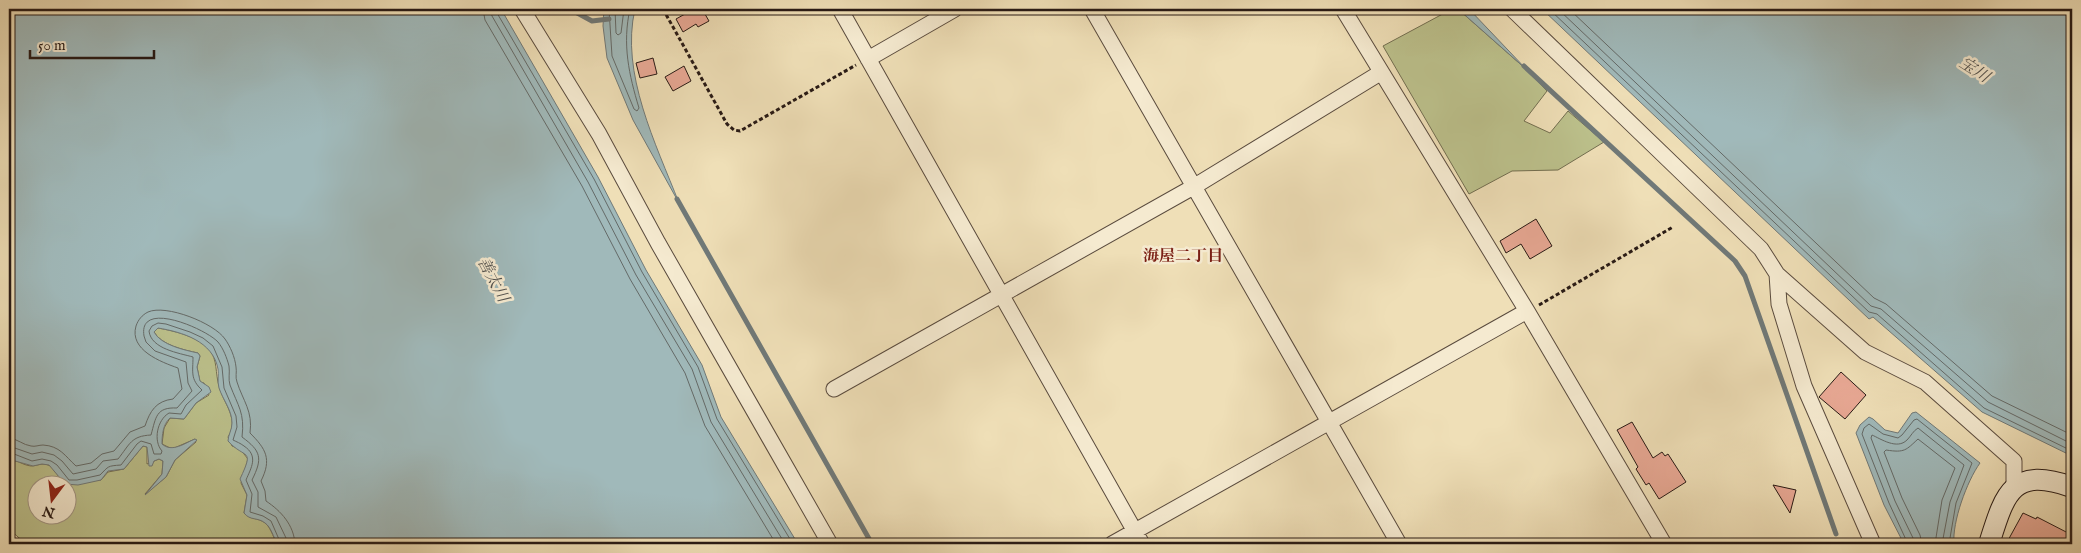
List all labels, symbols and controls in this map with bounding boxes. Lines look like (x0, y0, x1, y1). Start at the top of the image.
scale bar (30, 28, 154, 60)
text: 50 m (38, 36, 66, 55)
water label: 宝川 (1955, 54, 1994, 89)
district label: 海屋二丁目 (1143, 247, 1223, 267)
water label: 善太川 (472, 254, 513, 308)
north arrow (28, 476, 78, 526)
text: N (41, 501, 58, 522)

